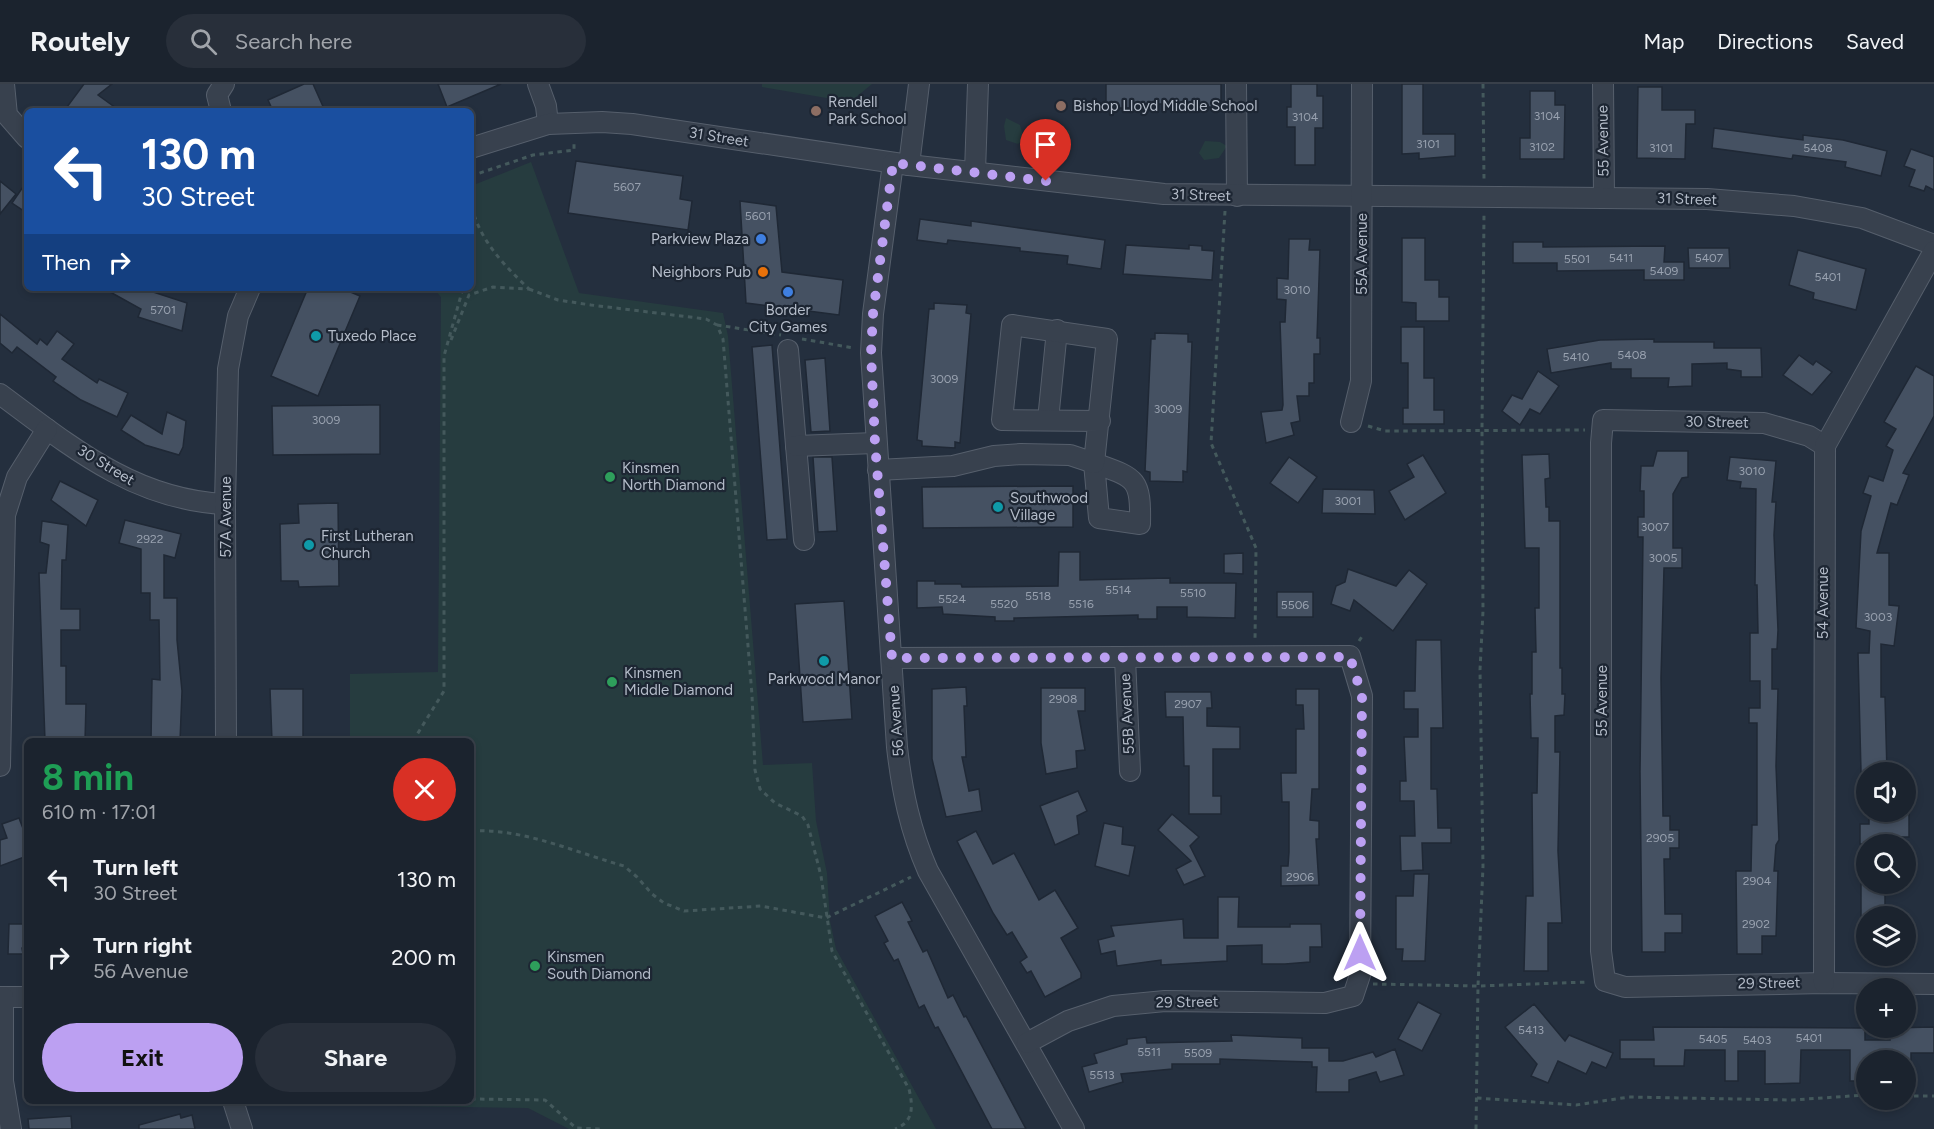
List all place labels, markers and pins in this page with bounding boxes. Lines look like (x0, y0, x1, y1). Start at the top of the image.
place label: Rendell Park School (828, 93, 907, 128)
place label: Bishop Lloyd Middle School (1073, 97, 1257, 115)
marker: Bishop Lloyd Middle School (1054, 99, 1068, 113)
marker: Rendell Park School (809, 104, 823, 118)
pin (1020, 119, 1071, 181)
place label: Parkview Plaza (651, 230, 749, 248)
marker: Parkview Plaza (754, 232, 768, 246)
place label: Neighbors Pub (652, 263, 751, 281)
marker: Neighbors Pub (756, 265, 770, 279)
marker: Border City Games (781, 285, 795, 299)
place label: Border City Games (749, 301, 827, 336)
place label: Tuxedo Place (328, 327, 416, 345)
marker: Tuxedo Place (309, 329, 323, 343)
place label: Kinsmen North Diamond (622, 459, 725, 494)
marker: Kinsmen North Diamond (603, 470, 617, 484)
place label: Southwood Village (1010, 489, 1088, 524)
marker: Southwood Village (991, 500, 1005, 514)
place label: First Lutheran Church (321, 527, 414, 562)
marker: First Lutheran Church (302, 538, 316, 552)
marker: Parkwood Manor (817, 654, 831, 668)
place label: Kinsmen Middle Diamond (624, 664, 733, 699)
place label: Parkwood Manor (768, 670, 880, 688)
marker: Kinsmen Middle Diamond (605, 675, 619, 689)
place label: Kinsmen South Diamond (547, 948, 651, 983)
marker: Kinsmen South Diamond (528, 959, 542, 973)

